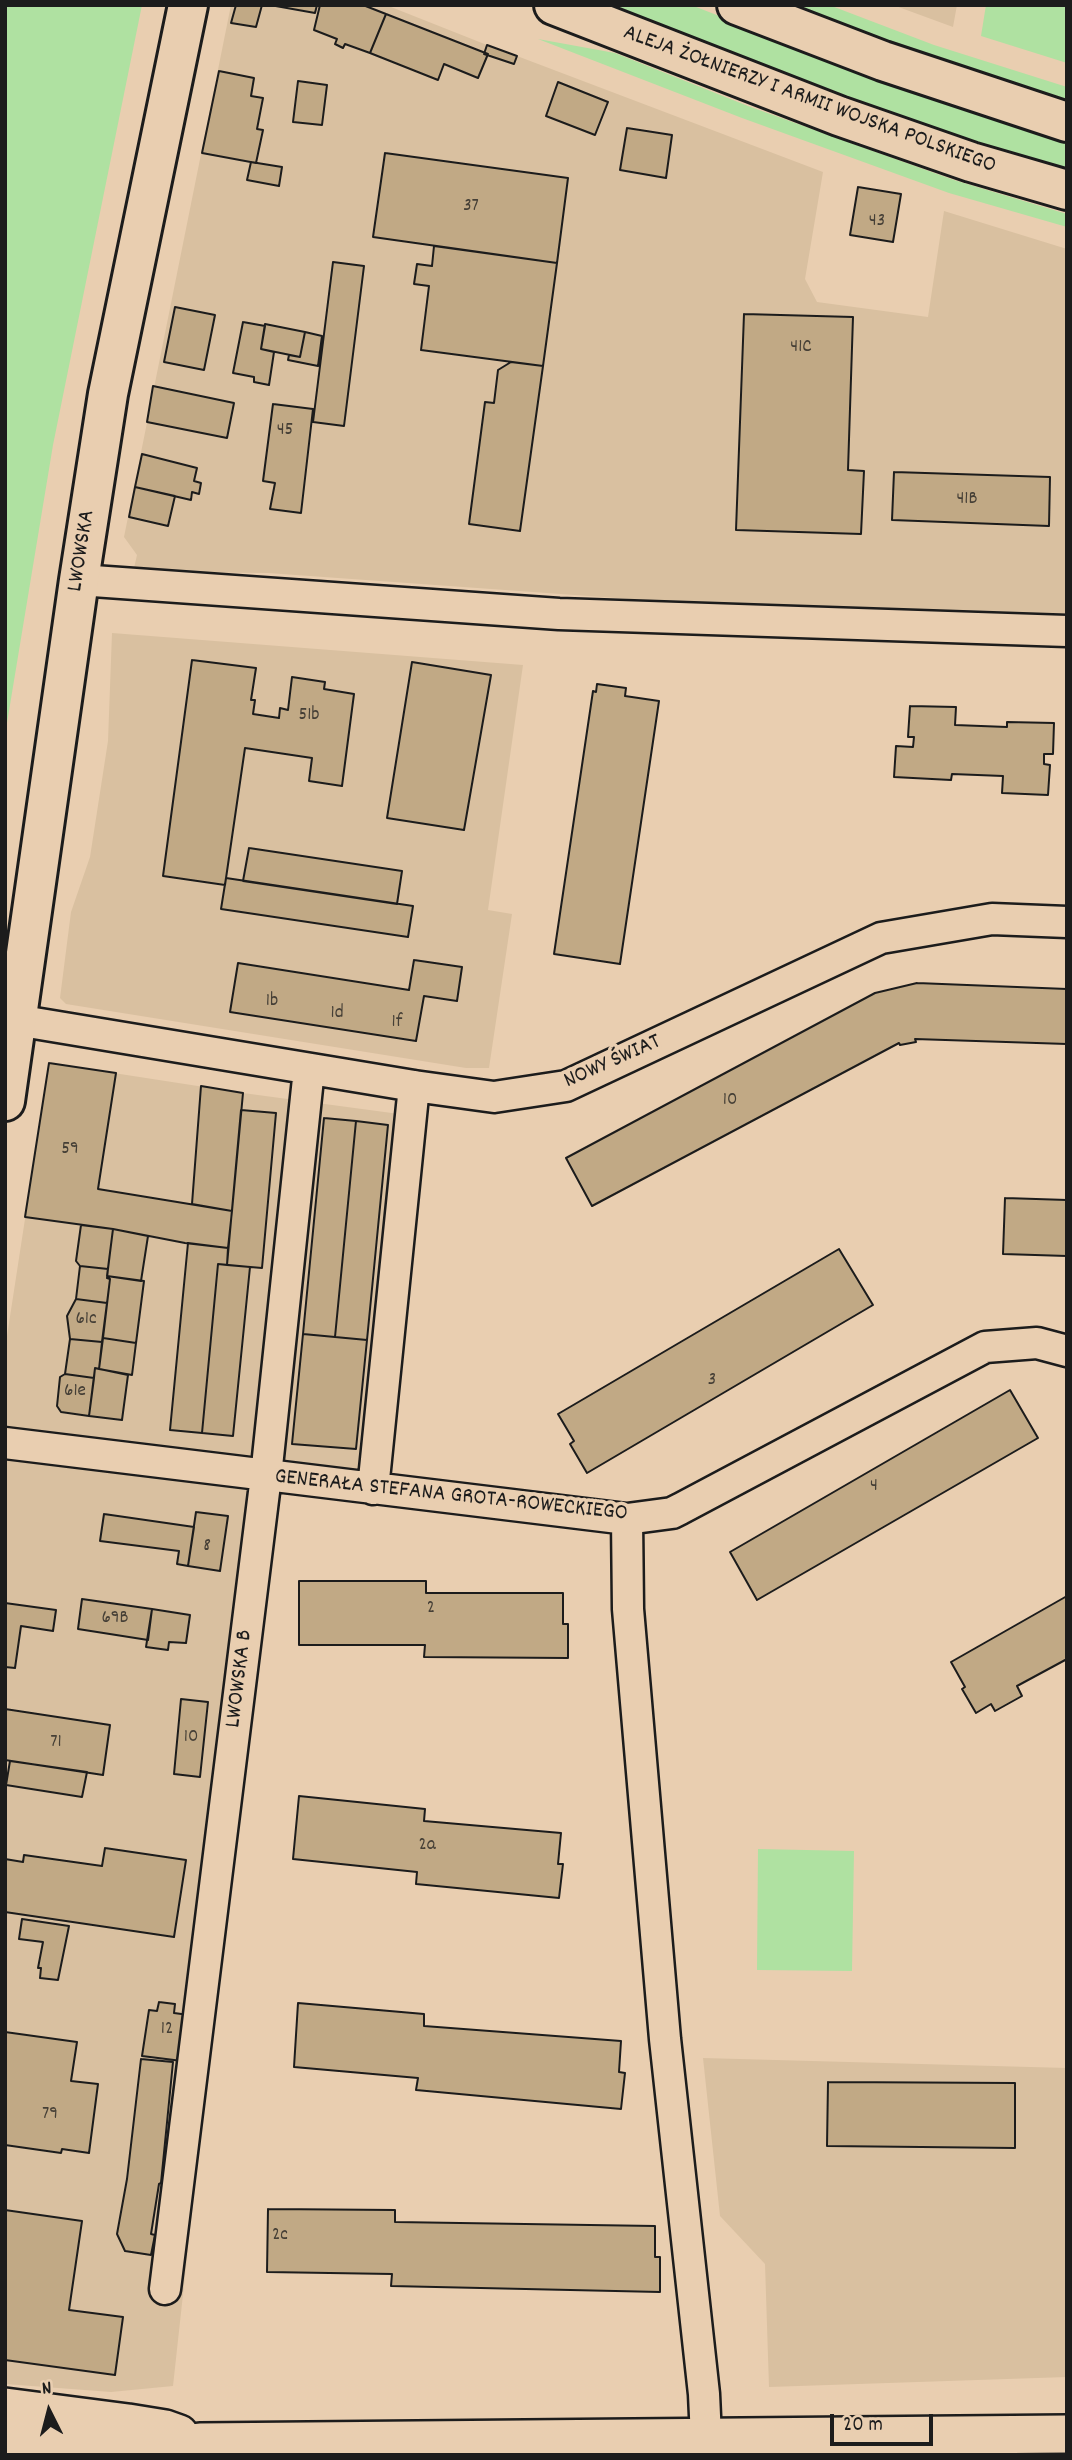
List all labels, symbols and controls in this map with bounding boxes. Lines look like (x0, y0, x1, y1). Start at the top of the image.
street label: ALEJA ŻOŁNIERZY I ARMII WOJSKA POLSKIEGO (619, 21, 999, 181)
house number: 37 (463, 196, 479, 218)
house number: 43 (869, 211, 885, 233)
house number: 41C (790, 337, 812, 359)
house number: 45 (277, 420, 293, 442)
house number: 41B (956, 489, 978, 511)
street label: LWOWSKA (63, 508, 103, 594)
house number: 51b (298, 705, 320, 727)
house number: 1b (266, 991, 278, 1013)
house number: 1d (330, 1003, 344, 1025)
house number: 1f (392, 1012, 402, 1034)
street label: NOWY ŚWIAT (560, 1029, 666, 1097)
house number: 10 (723, 1090, 737, 1112)
house number: 59 (61, 1139, 79, 1161)
house number: 61c (75, 1309, 97, 1331)
house number: 3 (708, 1370, 716, 1392)
house number: 61e (64, 1381, 86, 1403)
street label: GENERAŁA STEFANA GROTA-ROWECKIEGO (273, 1465, 629, 1529)
house number: 4 (870, 1476, 878, 1498)
house number: 8 (203, 1536, 211, 1558)
house number: 2 (427, 1598, 435, 1620)
house number: 69B (101, 1608, 129, 1630)
street label: LWOWSKA B (221, 1628, 261, 1730)
house number: 10 (184, 1727, 198, 1749)
house number: 71 (50, 1732, 62, 1754)
house number: 2a (418, 1835, 436, 1857)
house number: 12 (161, 2019, 173, 2041)
house number: 79 (42, 2104, 58, 2126)
house number: 2c (272, 2225, 288, 2247)
north arrow (14, 2376, 84, 2446)
text: N (41, 2376, 53, 2404)
scale bar (834, 2400, 937, 2444)
text: 20 m (843, 2411, 883, 2441)

